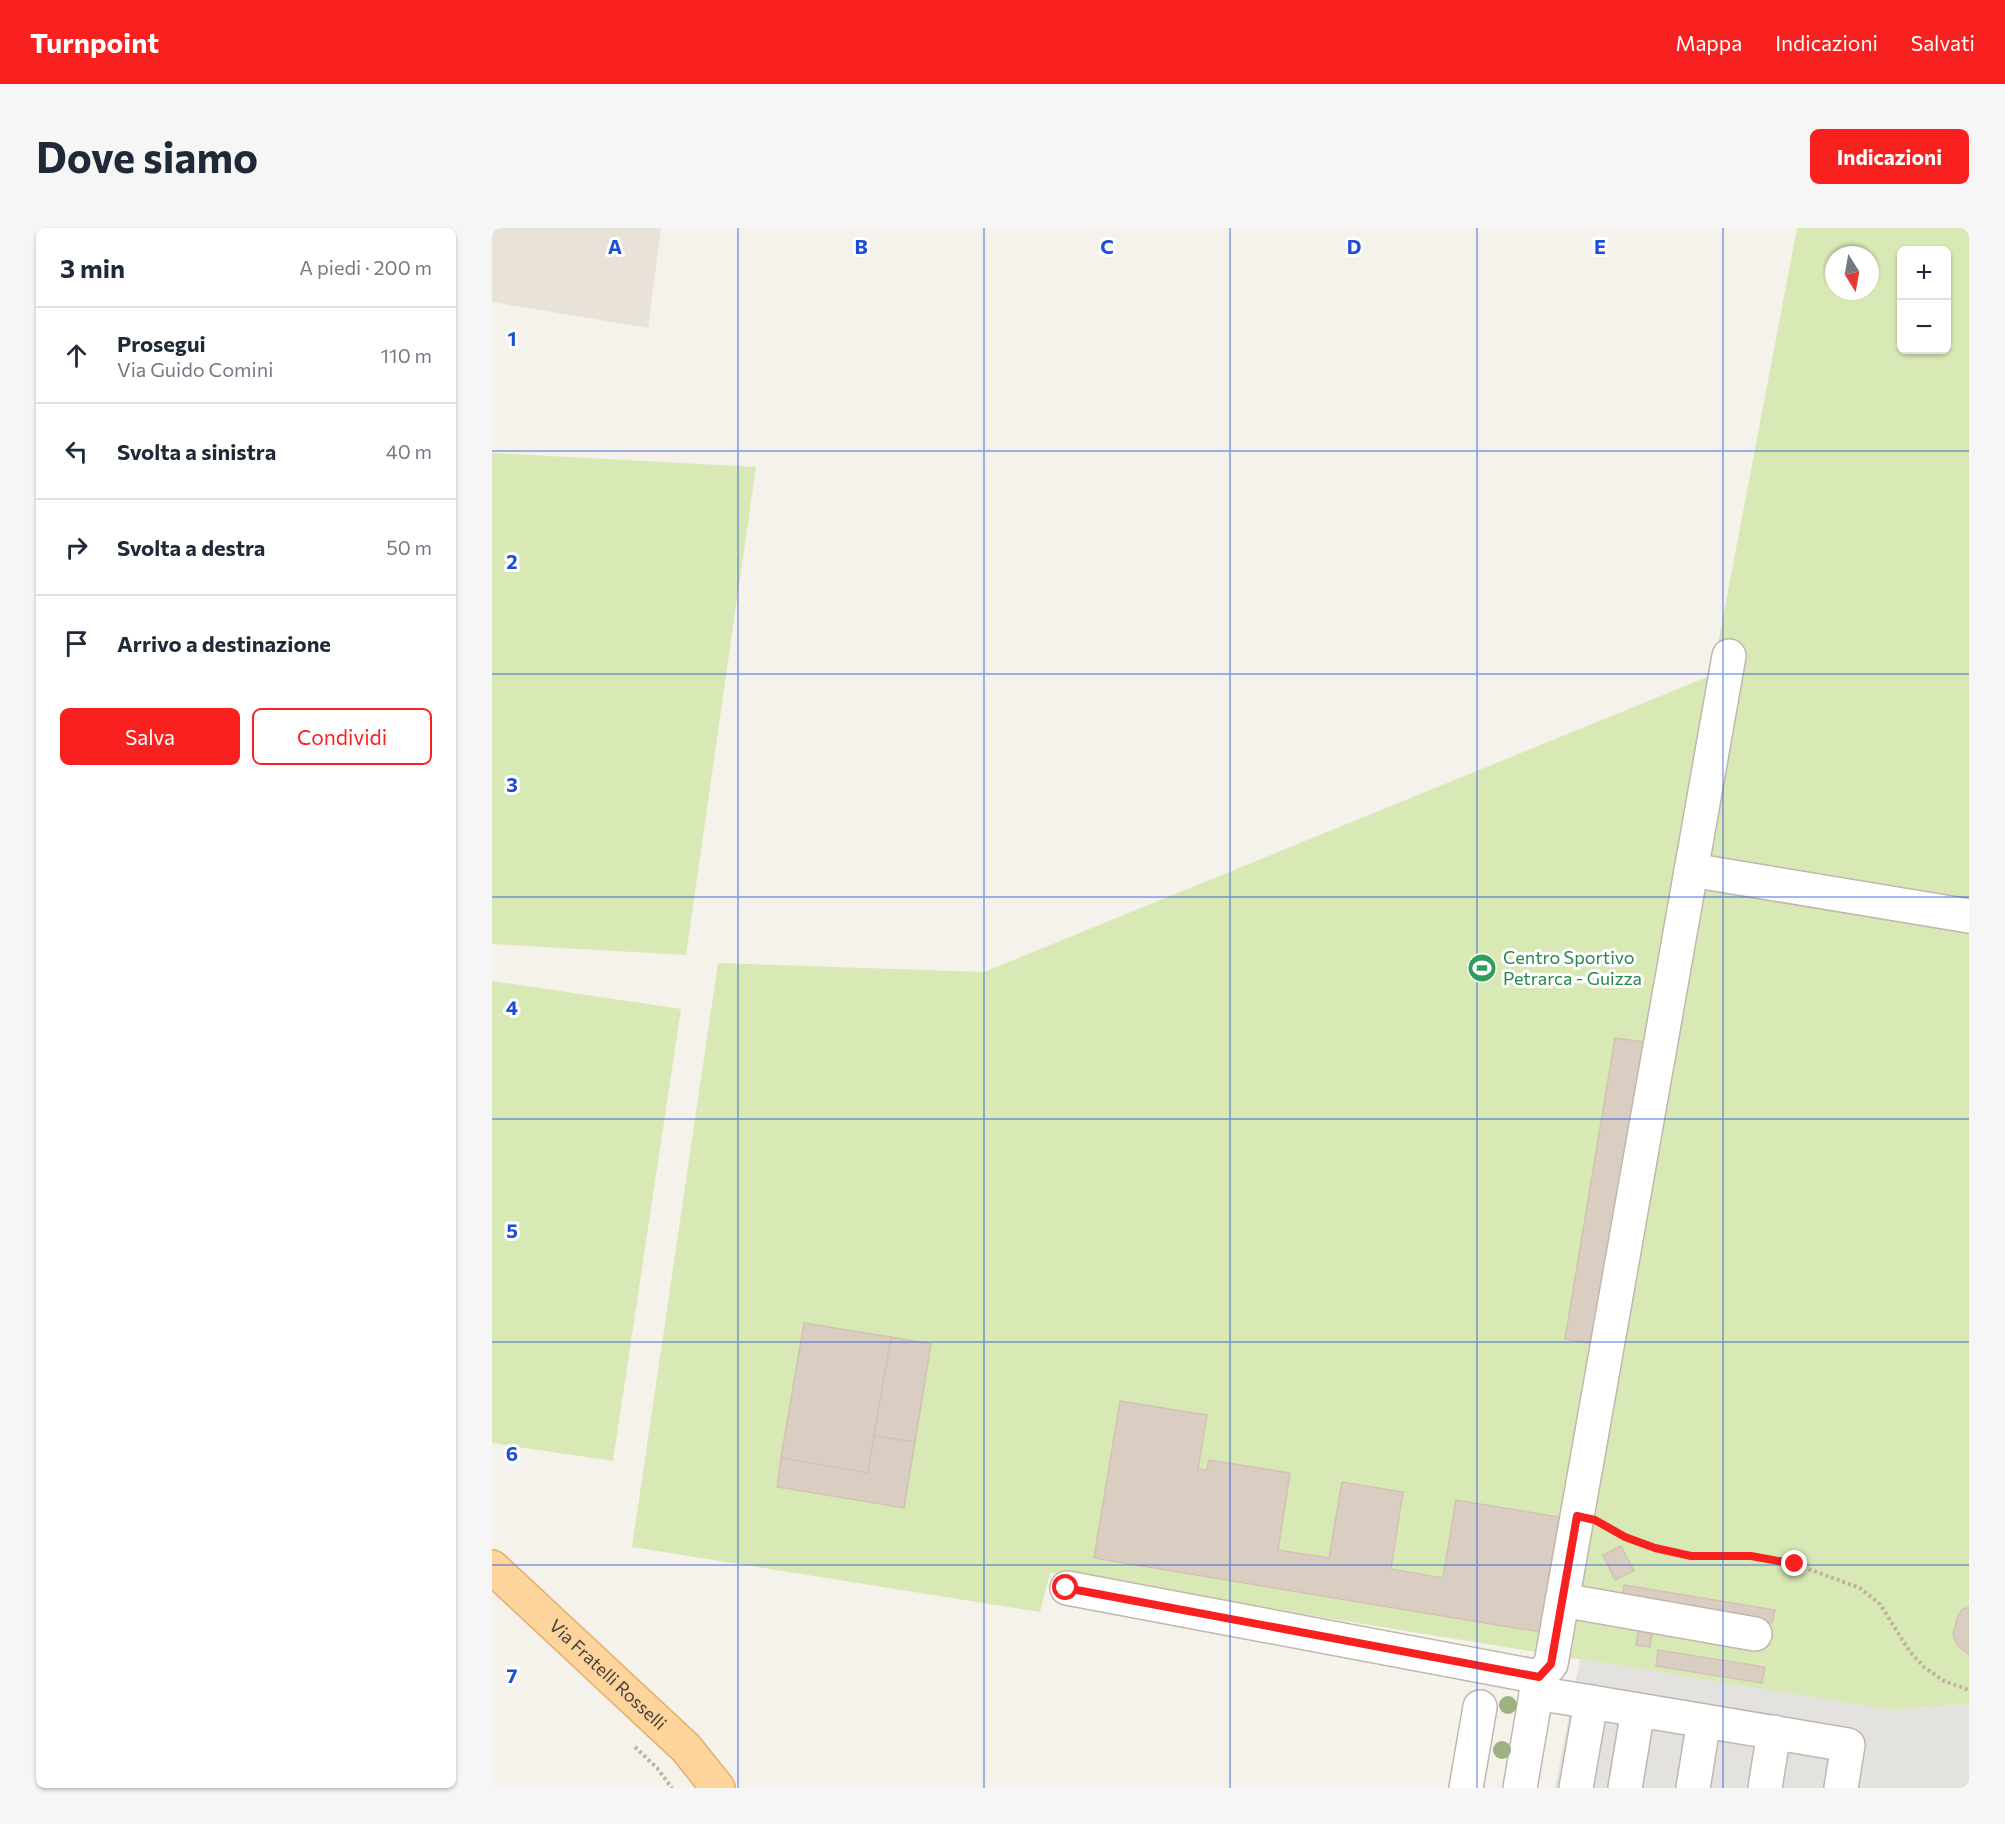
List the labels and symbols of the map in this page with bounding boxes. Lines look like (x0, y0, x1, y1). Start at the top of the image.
text: A (608, 234, 622, 258)
text: B (854, 234, 868, 258)
text: C (1100, 234, 1114, 258)
text: D (1347, 234, 1361, 258)
text: E (1594, 234, 1606, 258)
north arrow (1825, 246, 1879, 300)
text: 1 (507, 326, 517, 350)
text: 2 (506, 549, 518, 573)
text: 3 (506, 772, 518, 796)
place label: Centro Sportivo Petrarca - Guizza (1503, 946, 1642, 989)
sports icon: Centro Sportivo Petrarca - Guizza (1466, 952, 1498, 984)
text: 4 (506, 995, 518, 1019)
text: 5 (506, 1218, 518, 1242)
text: 6 (506, 1441, 518, 1465)
route end (1781, 1550, 1807, 1576)
route start (1052, 1574, 1078, 1600)
street label: Via Fratelli Rosselli (545, 1614, 671, 1734)
text: 7 (507, 1663, 518, 1687)

